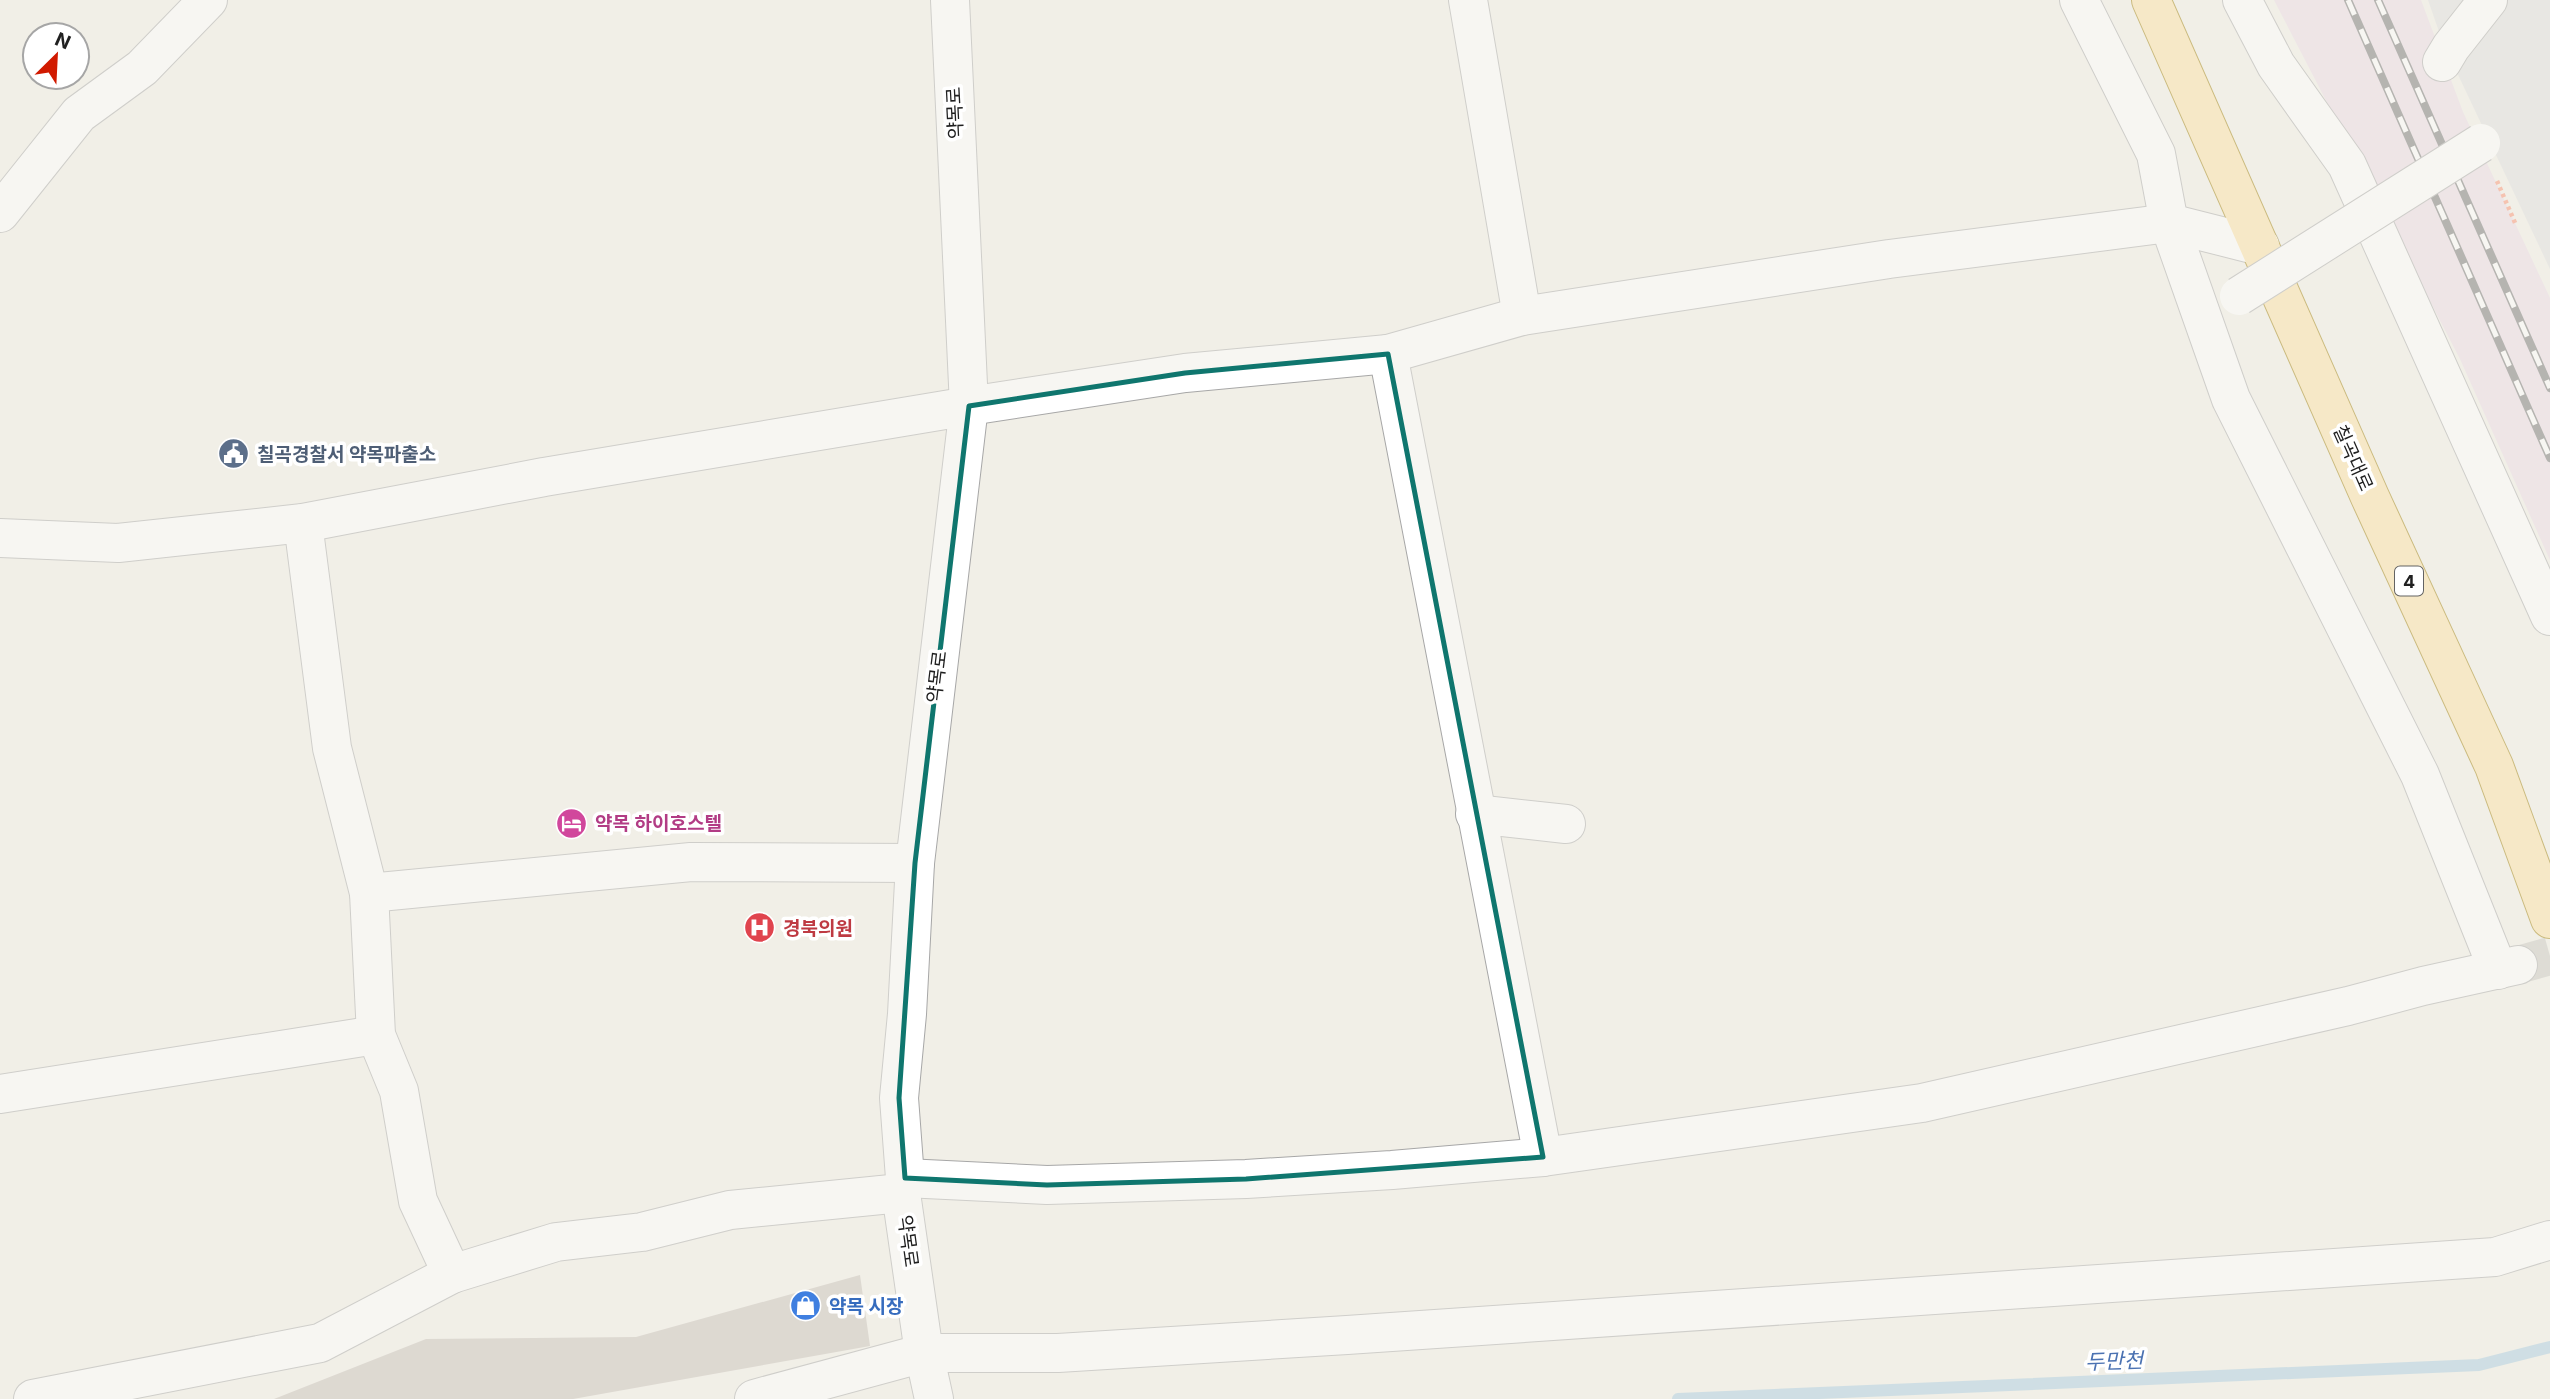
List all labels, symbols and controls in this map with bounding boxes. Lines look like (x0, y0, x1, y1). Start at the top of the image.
north arrow (21, 21, 91, 91)
text: N (51, 27, 74, 54)
street label: 약목로 (942, 86, 968, 140)
street label: 칠곡대로 (2328, 421, 2378, 495)
public building icon: 칠곡경찰서 약목파출소 (217, 437, 251, 471)
place label: 칠곡경찰서 약목파출소 (257, 443, 436, 466)
road number: 4 (2395, 566, 2423, 596)
street label: 약목로 (922, 650, 952, 704)
hotel icon: 약목 하이호스텔 (555, 806, 589, 840)
place label: 약목 하이호스텔 (595, 812, 722, 835)
hospital icon: 경북의원 (743, 911, 777, 945)
place label: 경북의원 (783, 917, 853, 940)
street label: 약목로 (893, 1213, 923, 1269)
shop icon: 약목 시장 (789, 1289, 823, 1323)
place label: 약목 시장 (829, 1295, 903, 1318)
water label: 두만천 (2085, 1347, 2146, 1375)

